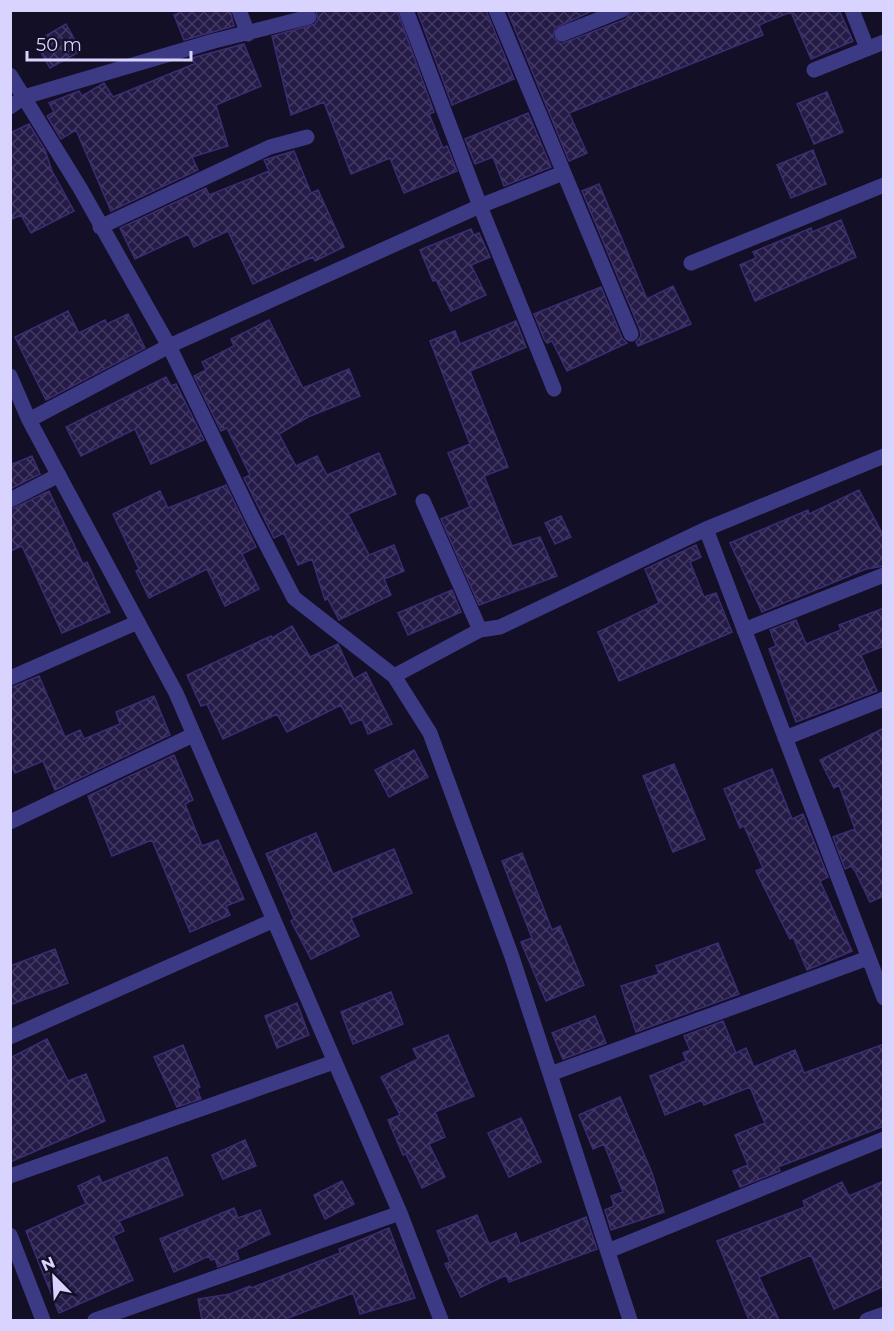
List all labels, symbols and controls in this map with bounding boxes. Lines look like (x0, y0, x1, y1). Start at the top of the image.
scale bar (27, 24, 190, 62)
text: 50 m (36, 34, 82, 56)
north arrow (24, 1247, 84, 1307)
text: N (38, 1252, 58, 1275)

